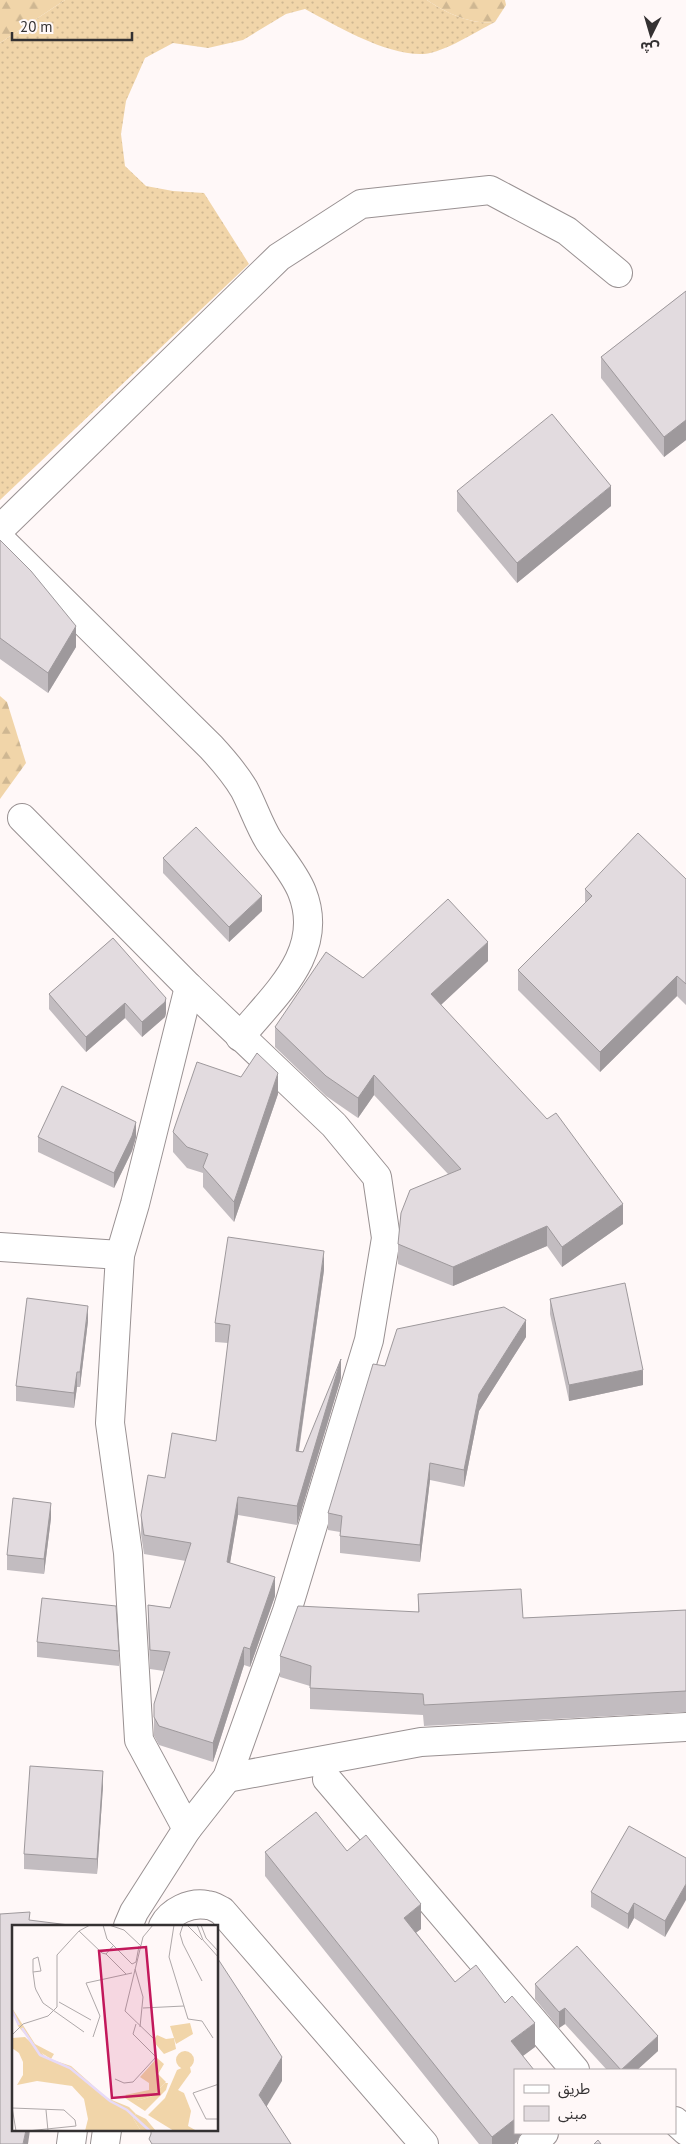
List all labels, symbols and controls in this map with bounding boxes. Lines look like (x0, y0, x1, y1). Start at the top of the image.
scale bar (12, 10, 132, 42)
north arrow (626, 10, 676, 60)
text: 20 m (20, 17, 53, 36)
text: ش (640, 38, 660, 58)
inset map (12, 1925, 219, 2132)
legend (514, 2069, 676, 2134)
text: طريق (558, 2079, 590, 2099)
text: مبنى (558, 2104, 587, 2123)

